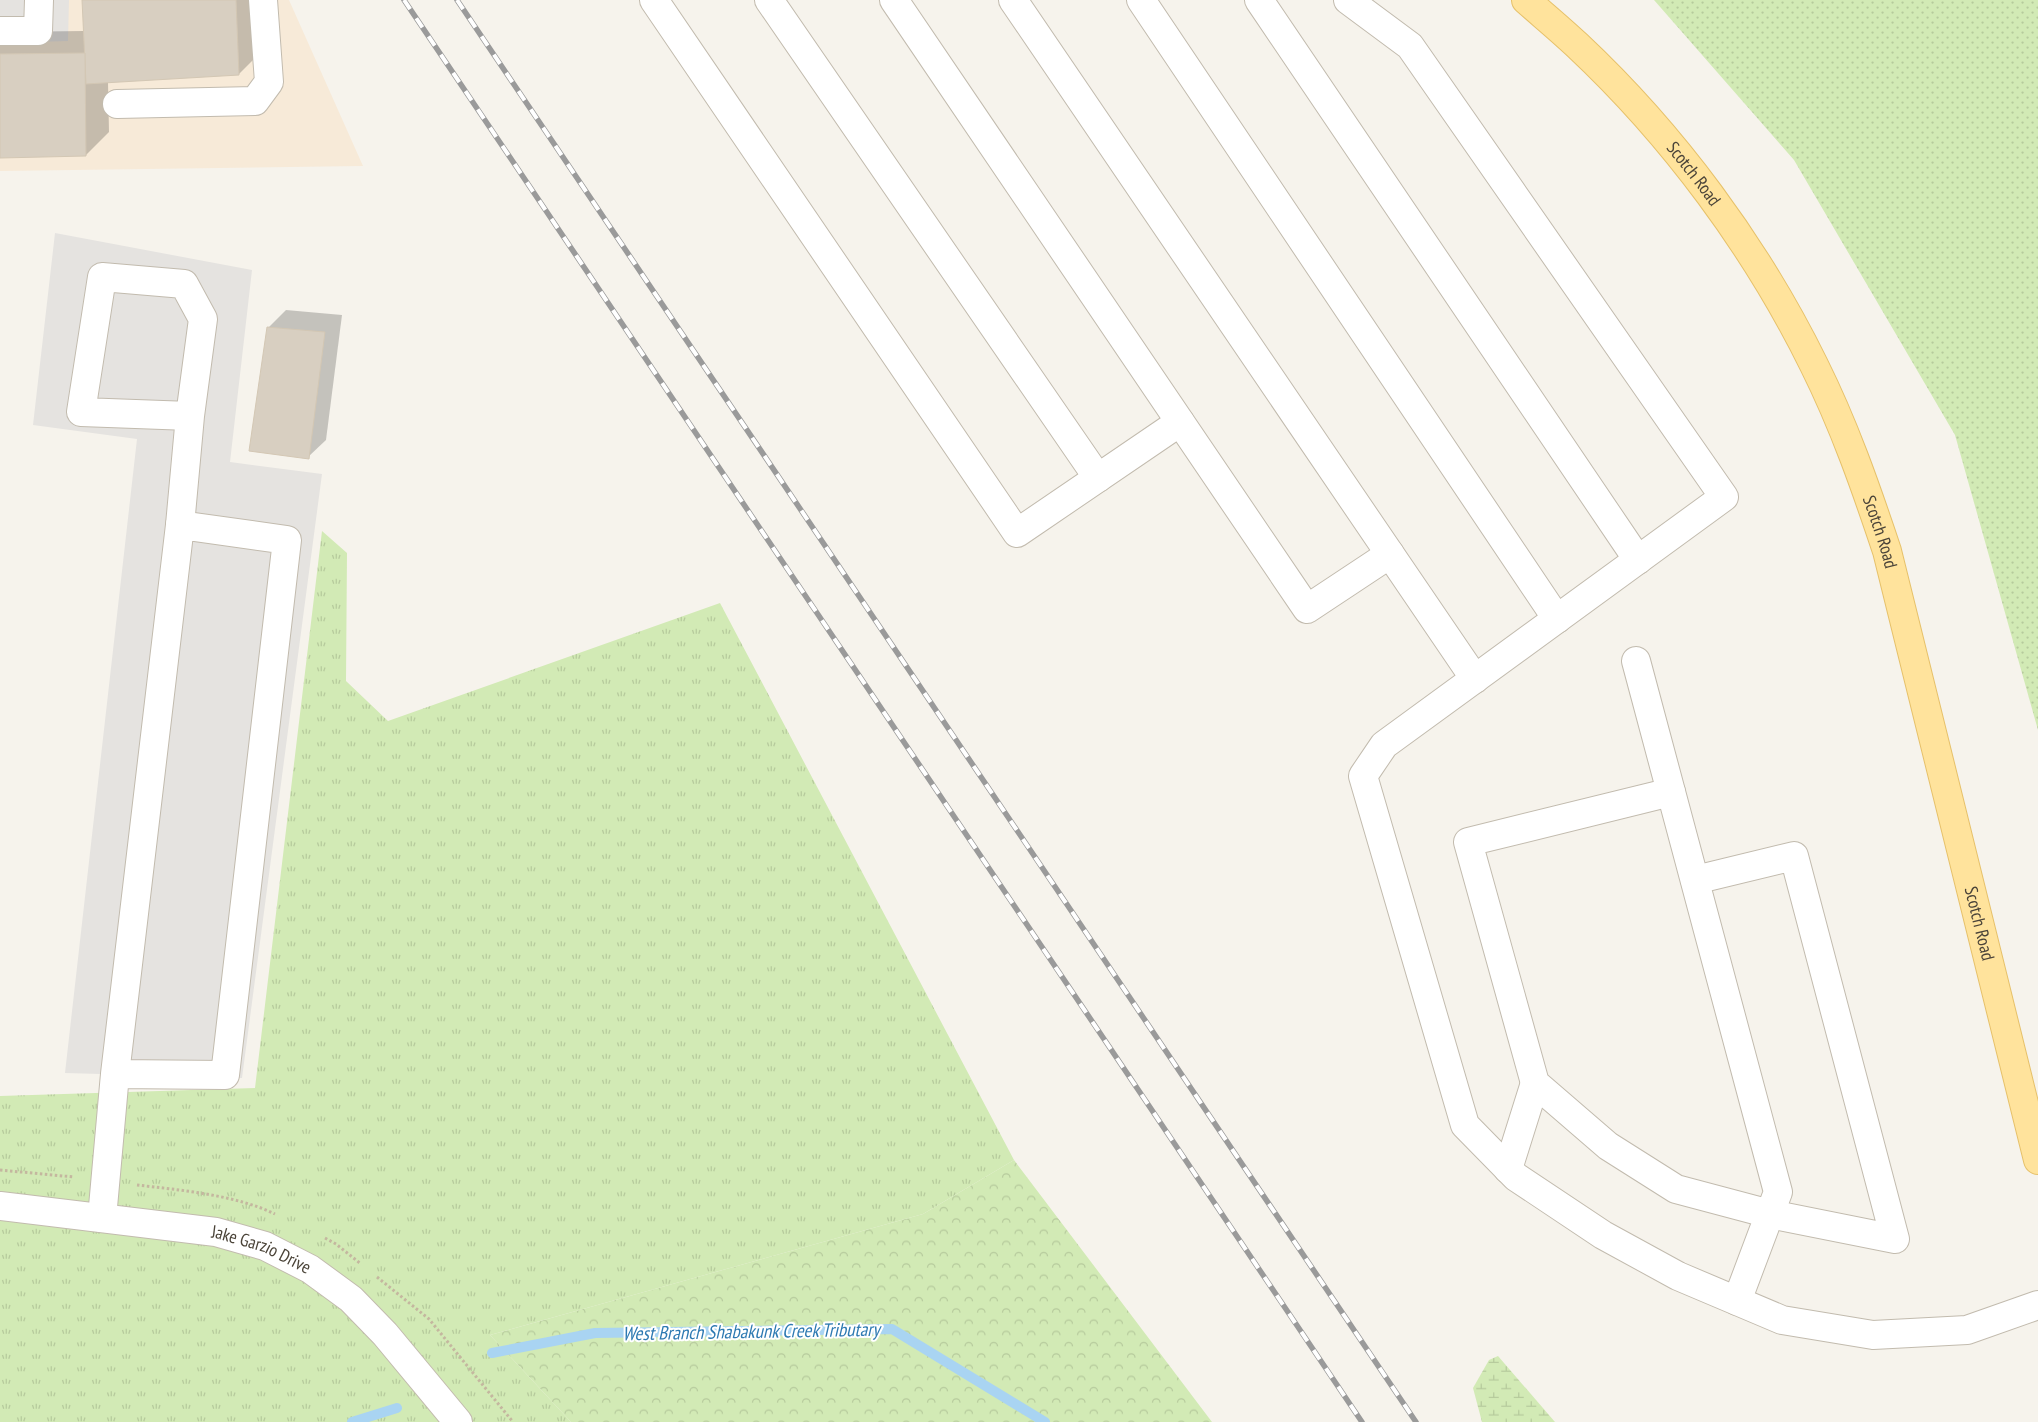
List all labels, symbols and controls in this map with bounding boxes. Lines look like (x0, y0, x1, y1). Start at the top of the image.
street label: Scotch Road (1662, 137, 1726, 210)
street label: Scotch Road (1858, 492, 1903, 571)
street label: Scotch Road (1960, 884, 2000, 963)
street label: Jake Garzio Drive (209, 1219, 315, 1279)
water label: West Branch Shabakunk Creek Tributary (622, 1317, 883, 1345)

